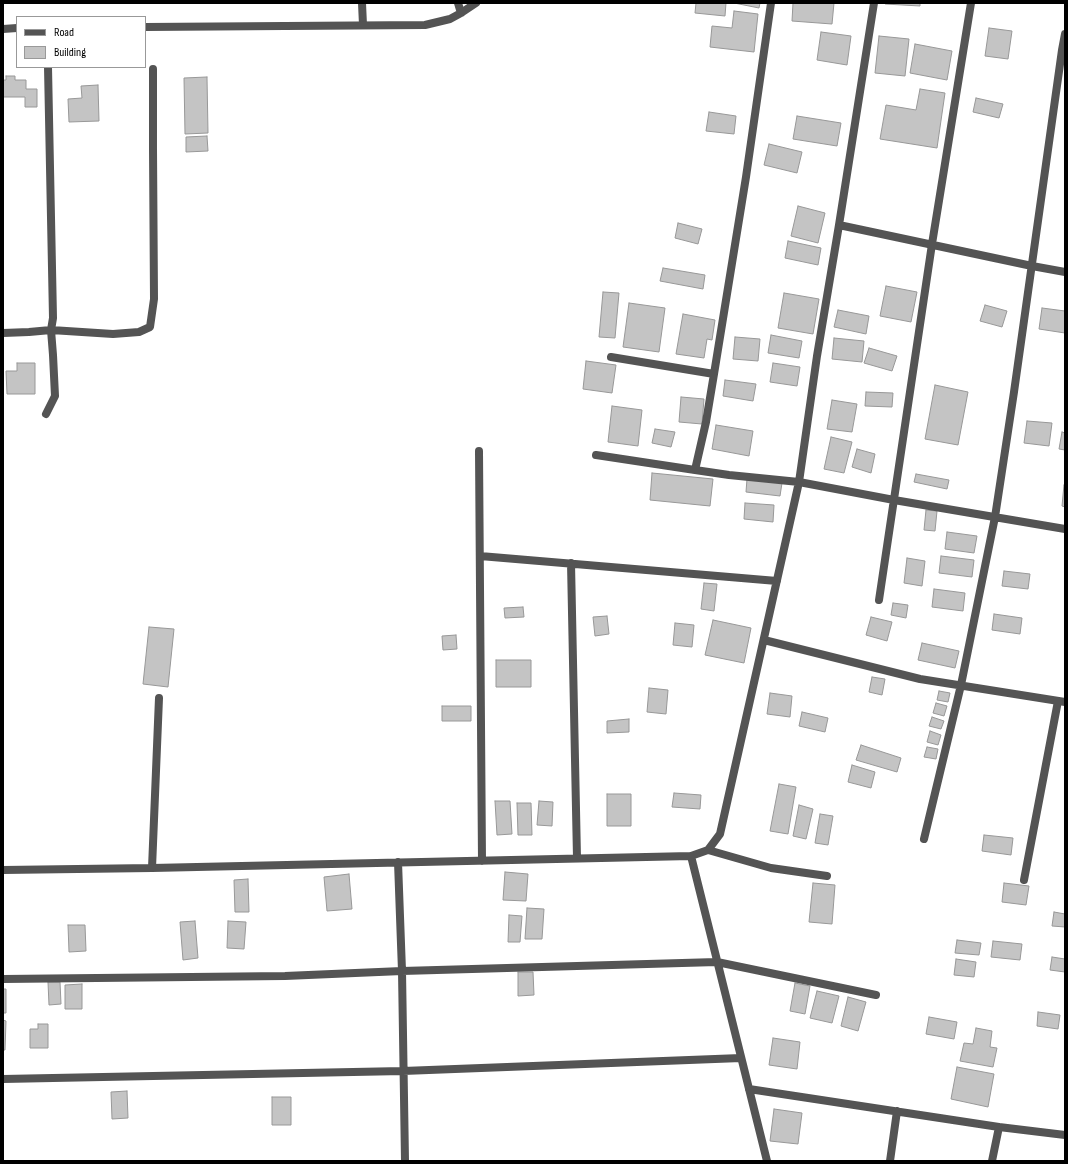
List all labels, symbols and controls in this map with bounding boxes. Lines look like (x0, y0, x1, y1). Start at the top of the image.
legend (16, 16, 146, 68)
text: Road (54, 25, 74, 40)
text: Building (54, 45, 86, 60)

